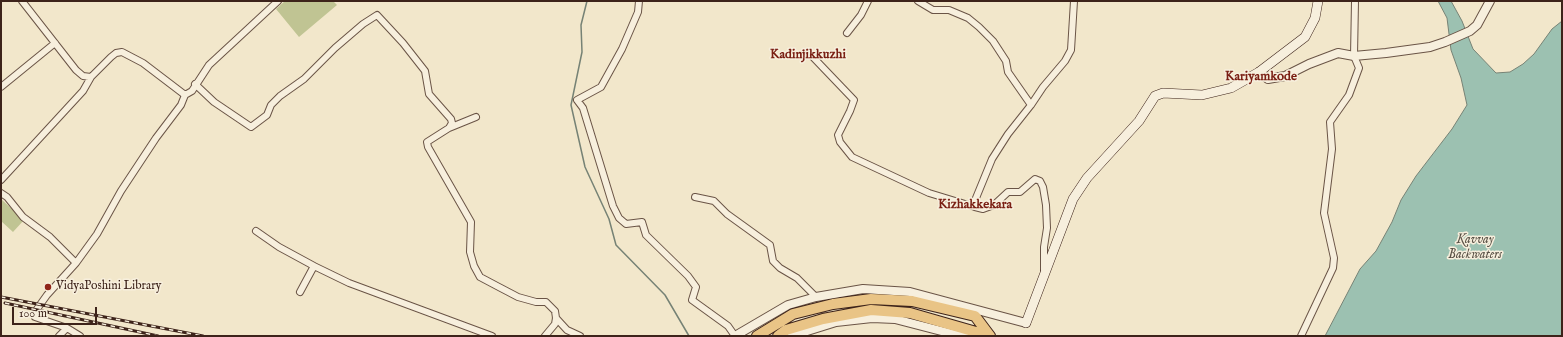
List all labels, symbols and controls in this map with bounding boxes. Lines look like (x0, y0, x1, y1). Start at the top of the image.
district label: Kadinjikkuzhi (770, 47, 846, 63)
district label: Kariyamkode (1225, 69, 1297, 85)
district label: Kizhakkekara (938, 197, 1012, 213)
water label: Kavvay Backwaters (1448, 232, 1502, 263)
place label: VidyaPoshini Library (56, 280, 162, 294)
marker: VidyaPoshini Library (43, 282, 53, 292)
scale bar (14, 299, 99, 325)
text: 100 m (19, 306, 47, 321)

